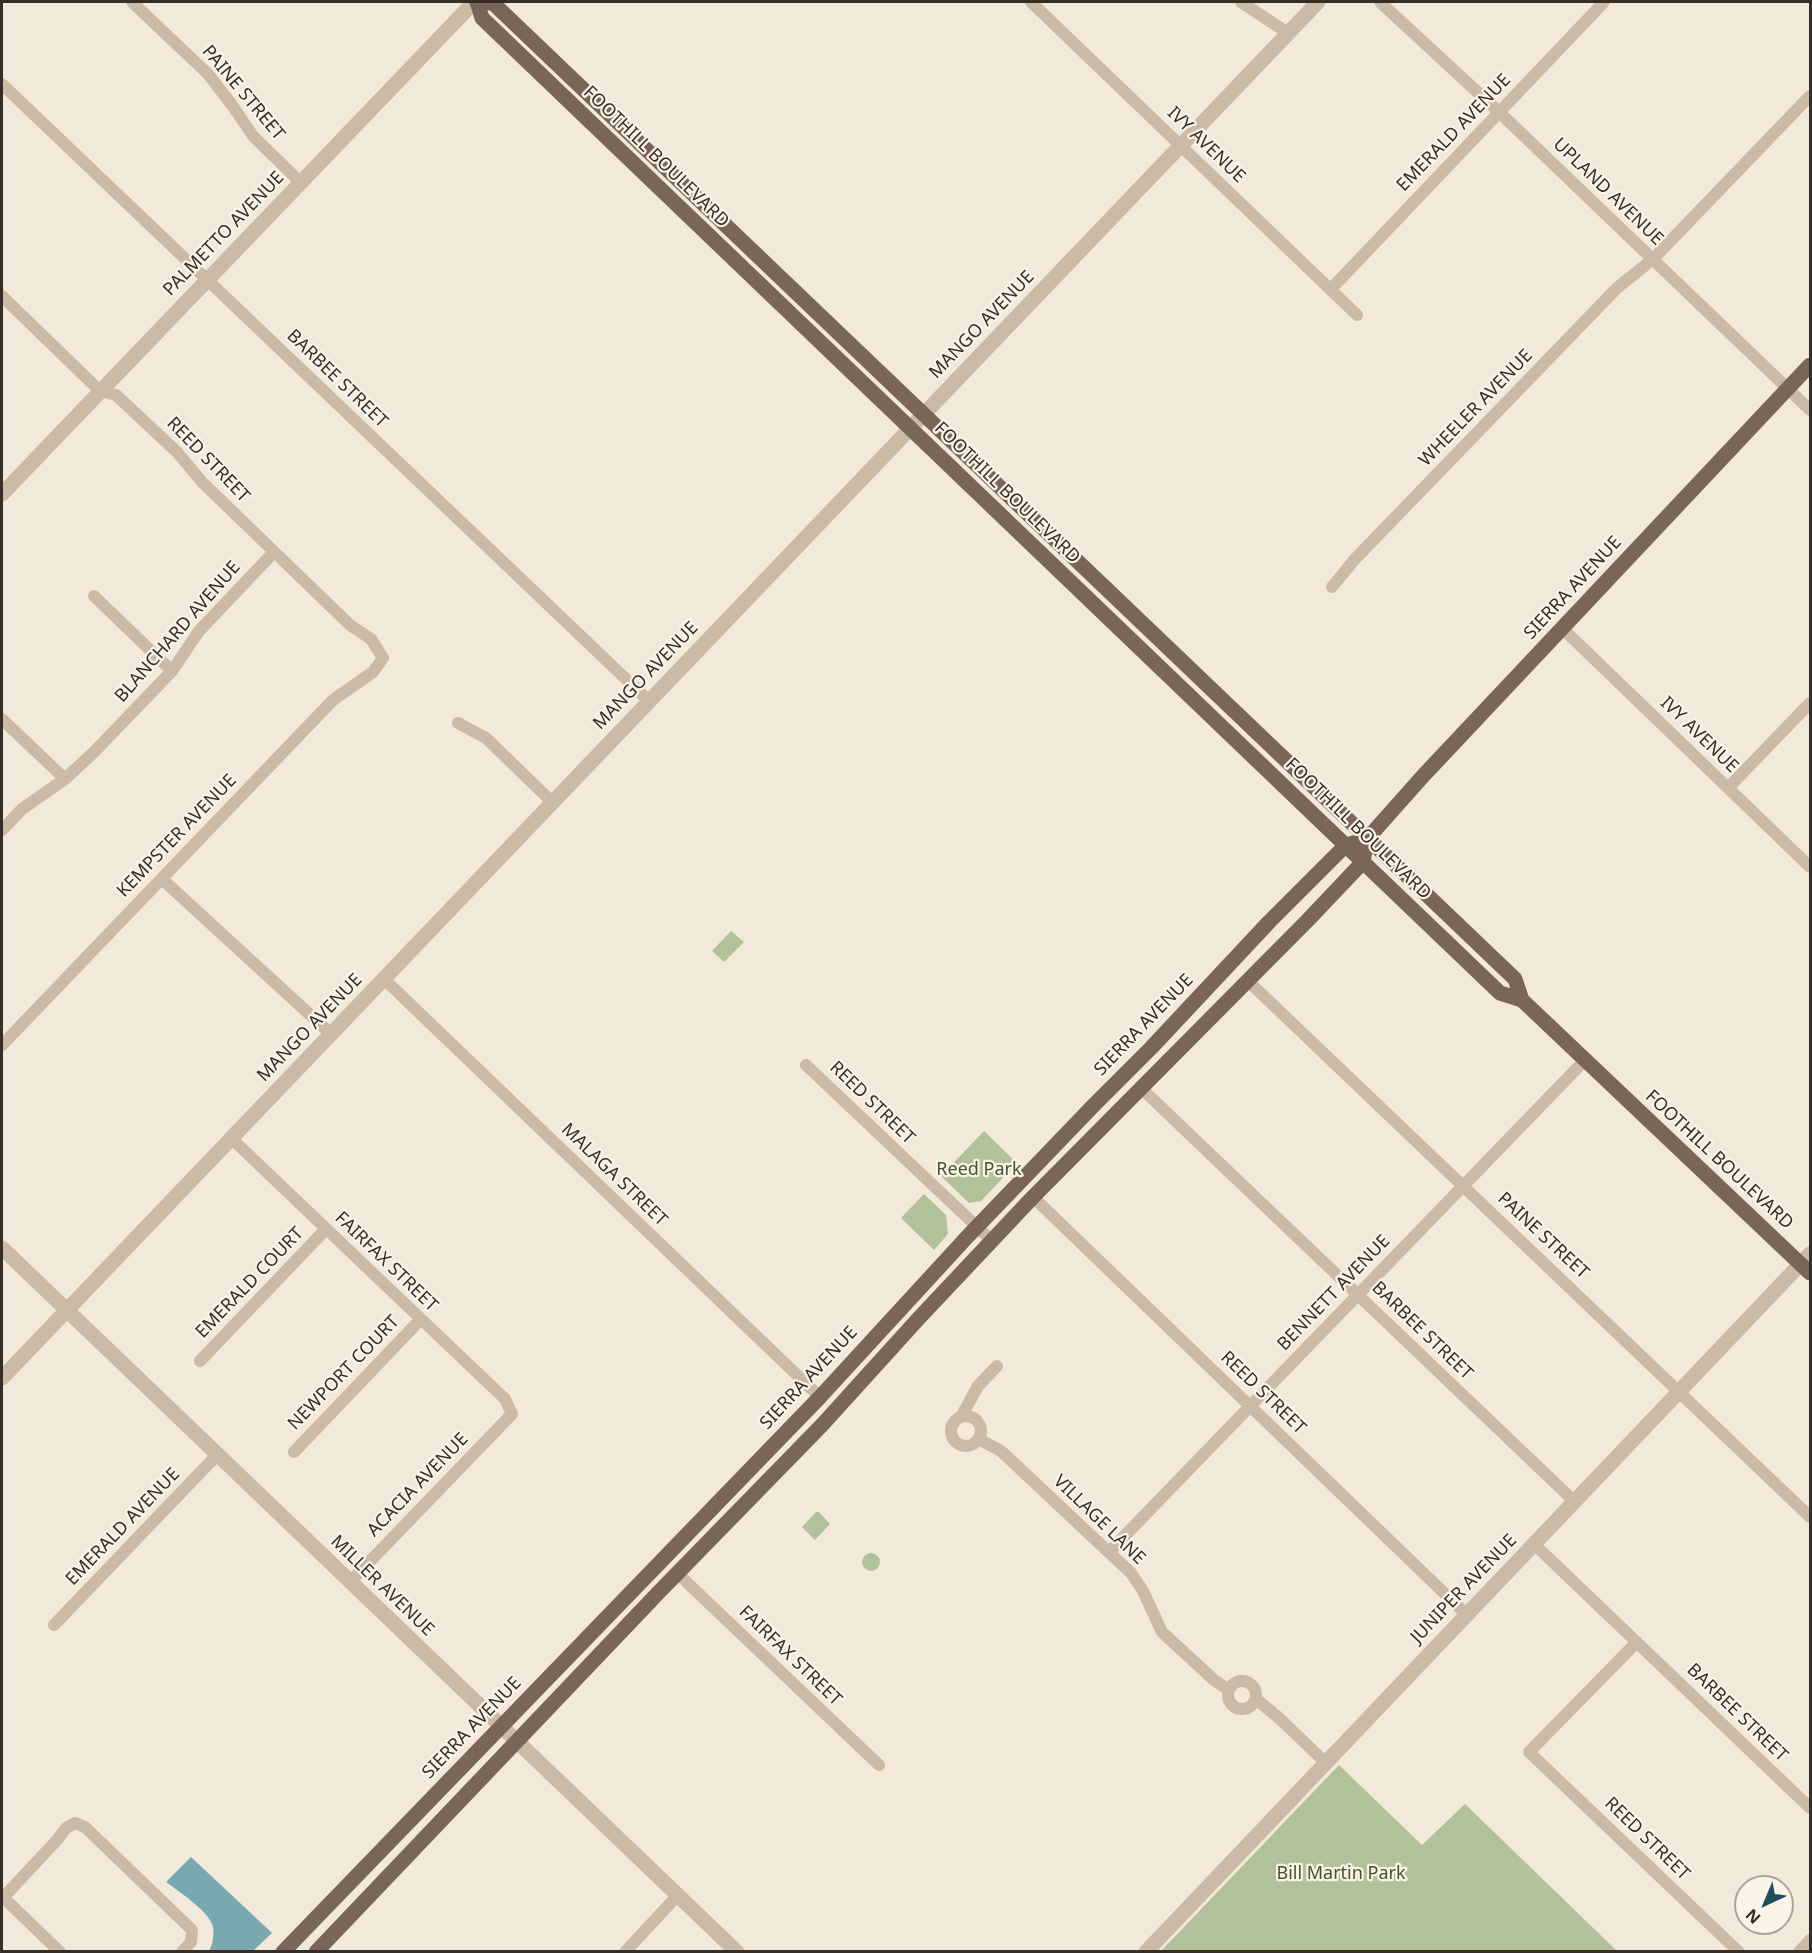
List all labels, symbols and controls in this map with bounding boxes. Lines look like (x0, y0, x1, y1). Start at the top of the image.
street label: PAINE STREET (197, 41, 289, 145)
street label: EMERALD AVENUE (1392, 70, 1516, 196)
street label: FOOTHILL BOULEVARD (579, 82, 733, 232)
street label: IVY AVENUE (1162, 102, 1250, 188)
street label: UPLAND AVENUE (1548, 134, 1668, 250)
street label: PALMETTO AVENUE (159, 167, 289, 301)
street label: MANGO AVENUE (925, 267, 1039, 383)
street label: BARBEE STREET (282, 325, 392, 433)
street label: WHEELER AVENUE (1415, 345, 1537, 471)
street label: REED STREET (162, 413, 254, 507)
street label: FOOTHILL BOULEVARD (930, 418, 1084, 568)
street label: SIERRA AVENUE (1520, 532, 1626, 644)
street label: BLANCHARD AVENUE (111, 557, 245, 707)
street label: MANGO AVENUE (589, 618, 703, 734)
street label: IVY AVENUE (1655, 692, 1743, 778)
street label: FOOTHILL BOULEVARD (1281, 754, 1435, 904)
street label: KEMPSTER AVENUE (113, 770, 241, 902)
street label: MANGO AVENUE (253, 970, 367, 1086)
street label: SIERRA AVENUE (1090, 970, 1198, 1080)
street label: REED STREET (825, 1057, 919, 1149)
street label: FOOTHILL BOULEVARD (1641, 1086, 1797, 1234)
street label: MALAGA STREET (557, 1119, 671, 1231)
park label: Reed Park (936, 1159, 1022, 1181)
street label: PAINE STREET (1493, 1188, 1593, 1284)
street label: FAIRFAX STREET (330, 1207, 442, 1317)
street label: EMERALD COURT (192, 1223, 308, 1343)
street label: BENNETT AVENUE (1273, 1231, 1395, 1355)
street label: BARBEE STREET (1367, 1277, 1477, 1385)
street label: NEWPORT COURT (284, 1311, 404, 1435)
street label: SIERRA AVENUE (756, 1322, 862, 1434)
street label: REED STREET (1216, 1347, 1310, 1439)
street label: ACACIA AVENUE (363, 1429, 473, 1541)
street label: EMERALD AVENUE (61, 1464, 185, 1590)
street label: VILLAGE LANE (1049, 1471, 1149, 1569)
street label: JUNIPER AVENUE (1407, 1530, 1521, 1648)
street label: MILLER AVENUE (326, 1531, 438, 1641)
street label: FAIRFAX STREET (734, 1601, 846, 1711)
street label: BARBEE STREET (1682, 1659, 1792, 1767)
street label: SIERRA AVENUE (418, 1673, 526, 1783)
street label: REED STREET (1600, 1793, 1694, 1885)
park label: Bill Martin Park (1276, 1863, 1406, 1885)
north arrow (1734, 1875, 1794, 1935)
text: N (1741, 1904, 1765, 1929)

